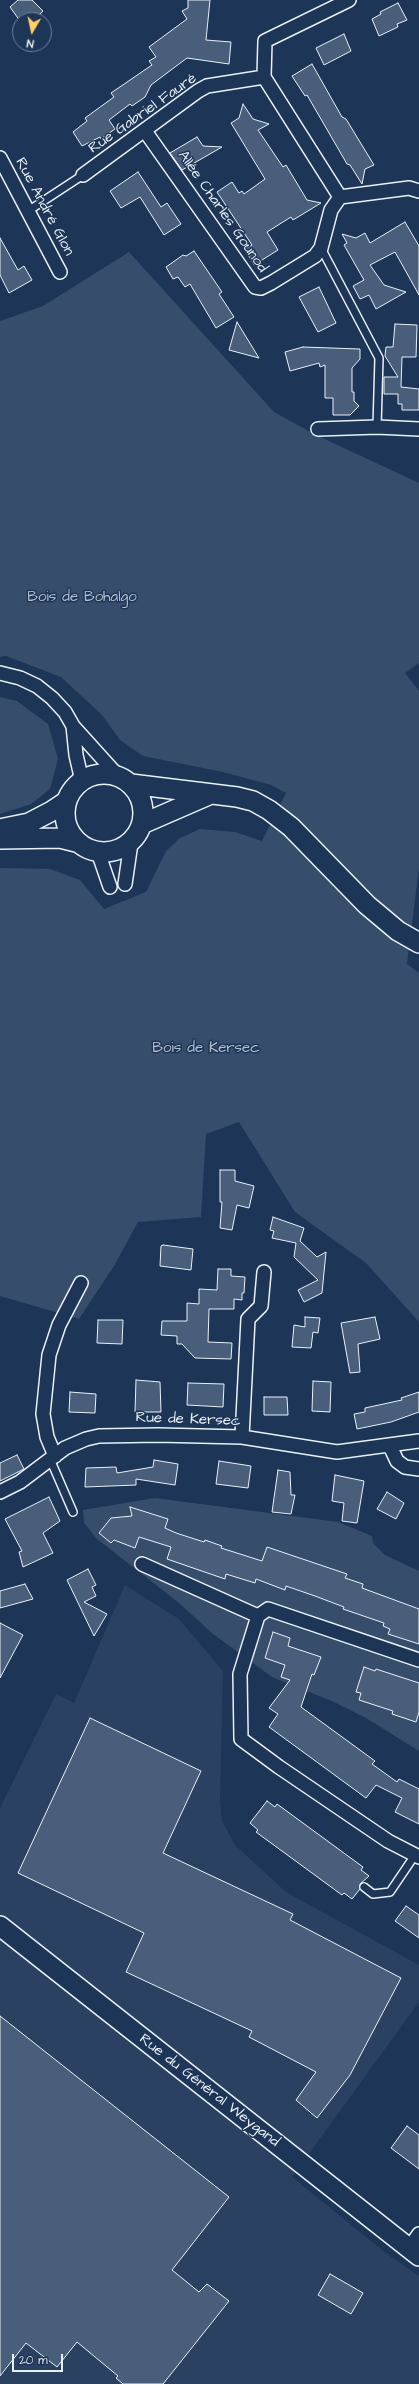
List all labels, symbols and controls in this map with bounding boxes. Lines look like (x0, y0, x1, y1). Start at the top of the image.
north arrow (12, 12, 52, 52)
text: N (26, 35, 35, 51)
street label: Rue Gabriel Fauré (85, 70, 201, 158)
street label: Allée Charles Gounod (173, 148, 271, 276)
street label: Rue André Glon (11, 155, 77, 259)
park label: Bois de Bohalgo (27, 589, 137, 607)
park label: Bois de Kersec (152, 1040, 260, 1058)
street label: Rue de Kersec (135, 1409, 241, 1431)
street label: Rue du Général Weygand (135, 2031, 283, 2151)
scale bar (14, 2346, 65, 2372)
text: 20 m (19, 2352, 48, 2369)

